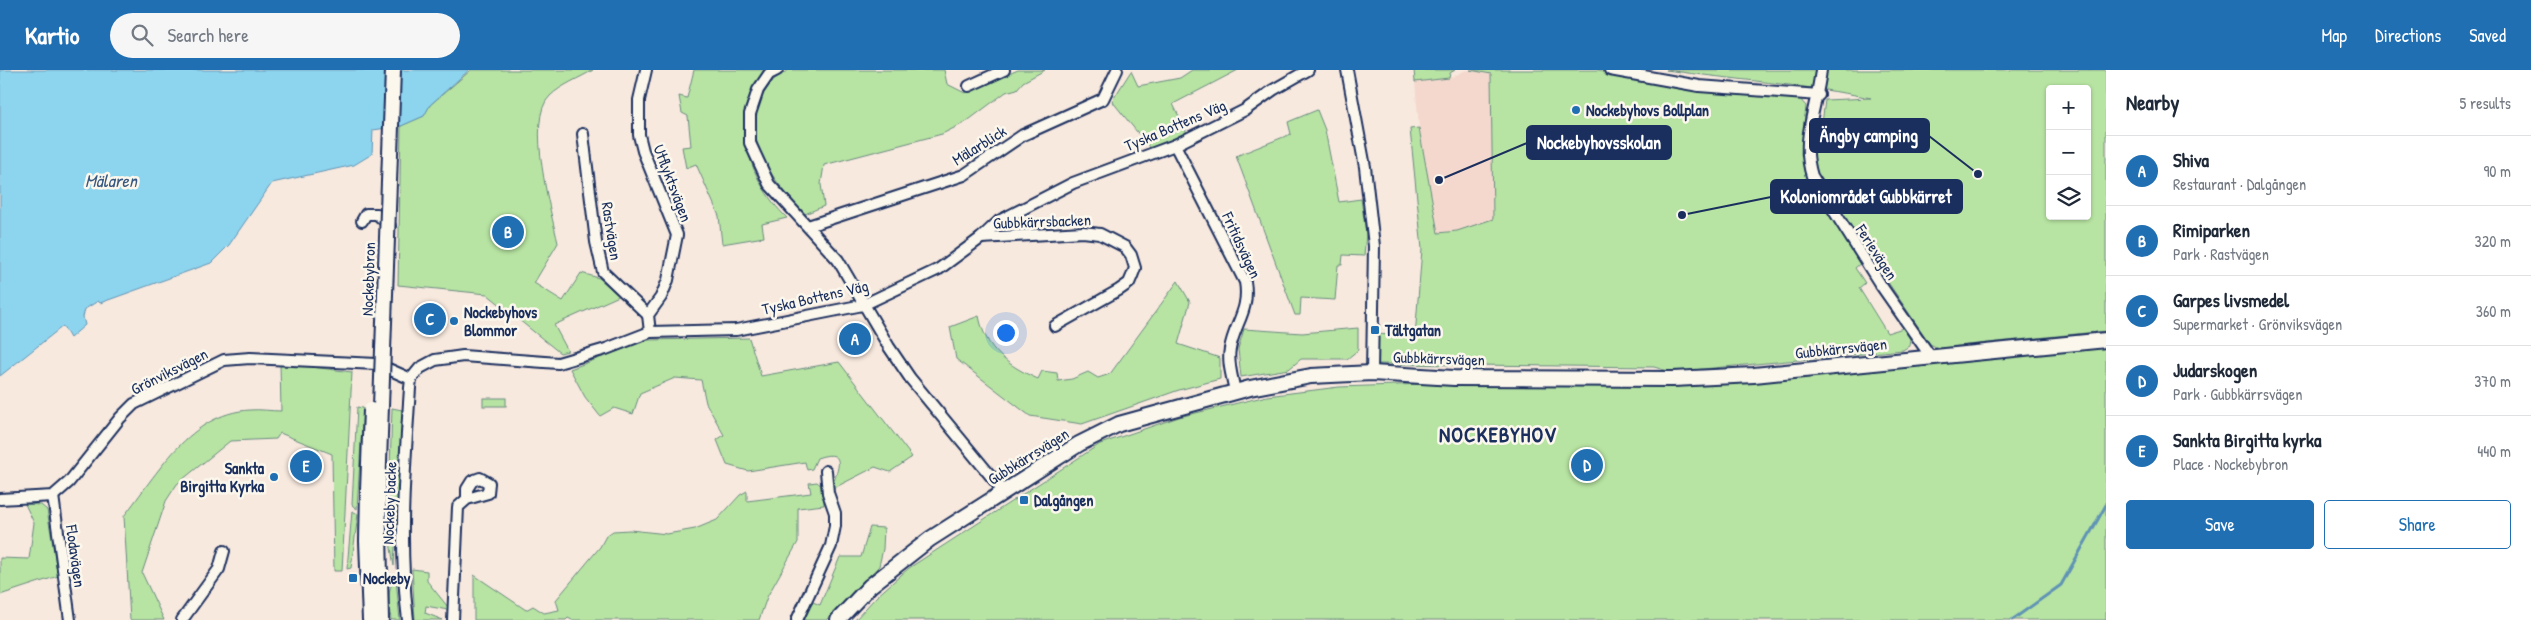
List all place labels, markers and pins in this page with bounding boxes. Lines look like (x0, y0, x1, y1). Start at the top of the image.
place label: Nockebyhovs Bollplan (1586, 99, 1709, 122)
marker: Nockebyhovs Bollplan (1570, 104, 1582, 116)
callout: Ängby camping (1810, 119, 1929, 152)
callout: Nockebyhovsskolan (1527, 126, 1671, 159)
callout: Koloniområdet Gubbkärret (1771, 180, 1962, 213)
pin: B (492, 213, 524, 251)
pin: C (414, 300, 446, 338)
place label: Nockebyhovs Blommor (464, 301, 538, 341)
marker: Nockebyhovs Blommor (448, 315, 460, 327)
place label: Tältgatan (1384, 319, 1441, 342)
pin: A (839, 320, 871, 358)
marker: Tältgatan (1369, 324, 1381, 336)
pin: D (1571, 446, 1603, 484)
pin: E (290, 447, 322, 485)
place label: Sankta Birgitta Kyrka (180, 457, 265, 498)
marker: Sankta Birgitta Kyrka (268, 471, 280, 483)
place label: Dalgången (1034, 489, 1093, 512)
marker: Dalgången (1018, 494, 1030, 506)
place label: Nockeby (363, 567, 411, 590)
marker: Nockeby (347, 572, 359, 584)

